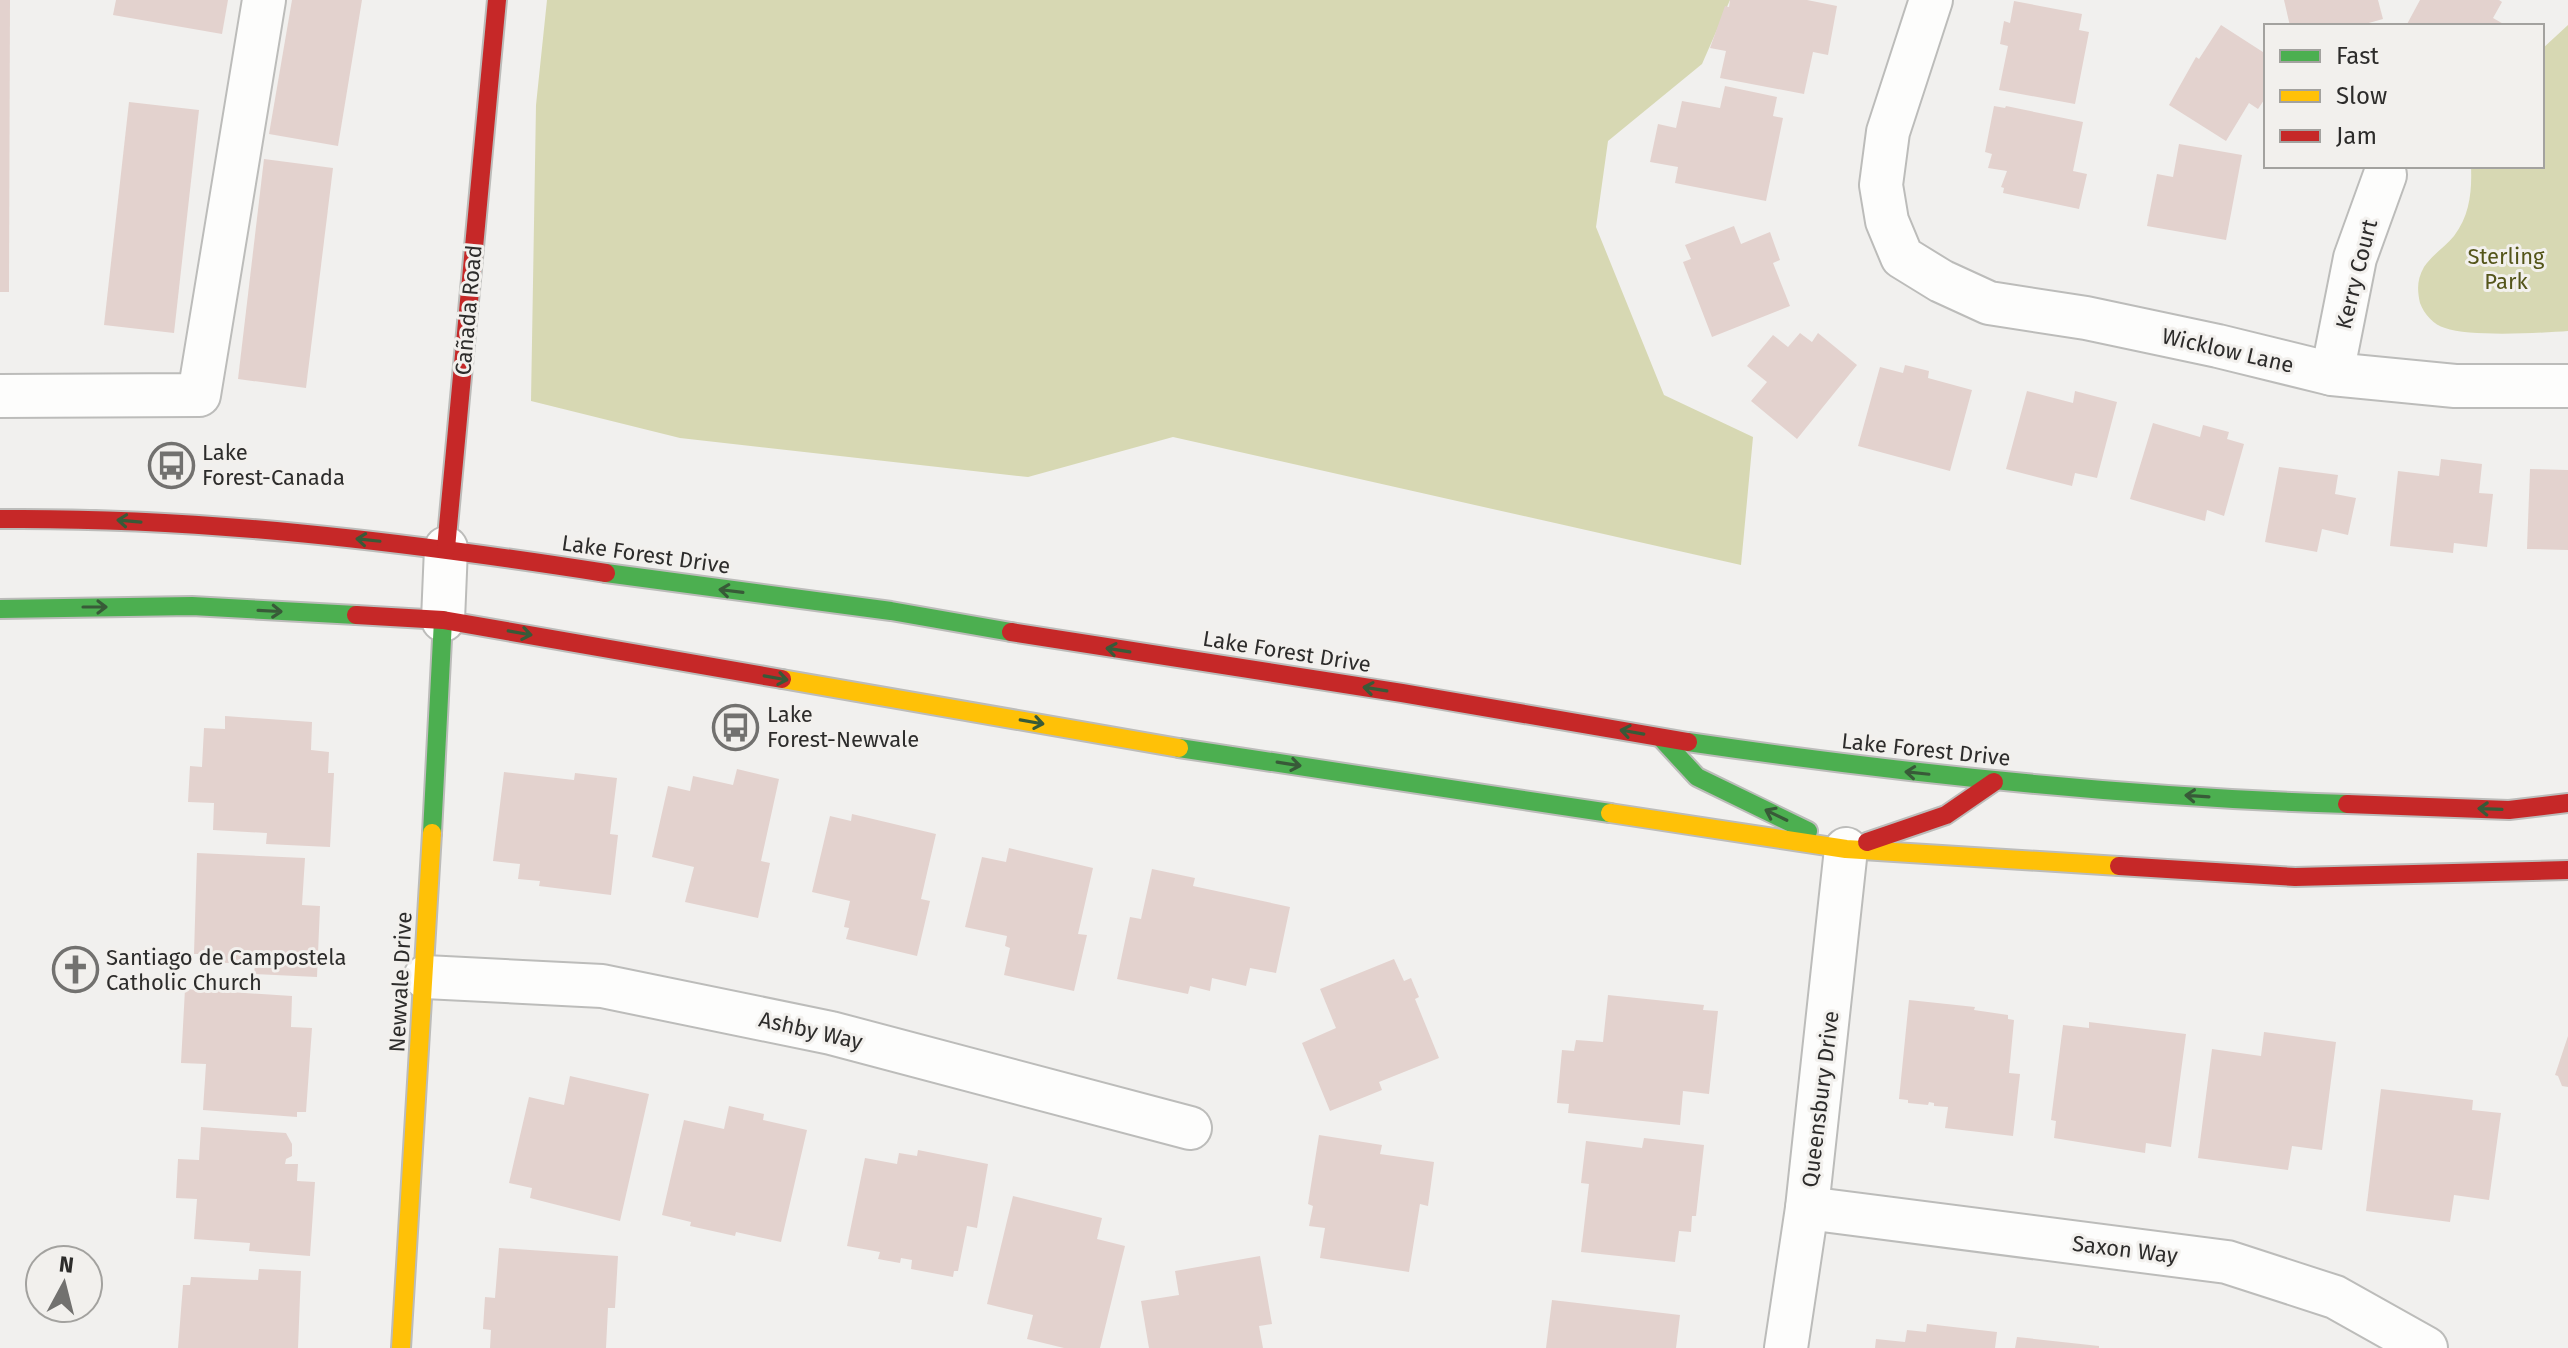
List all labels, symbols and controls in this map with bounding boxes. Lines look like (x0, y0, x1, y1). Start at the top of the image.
legend (2264, 24, 2544, 168)
text: Fast (2336, 42, 2379, 70)
text: Slow (2336, 82, 2387, 110)
text: Jam (2336, 122, 2377, 150)
street label: Kerry Court (2330, 216, 2383, 332)
park label: Sterling Park (2467, 243, 2545, 295)
street label: Cañada Road (449, 244, 488, 376)
street label: Wicklow Lane (2159, 322, 2296, 379)
place label: Lake Forest-Canada (202, 439, 345, 491)
bus stop icon: Lake Forest-Canada (147, 441, 195, 489)
one-way arrow (116, 513, 143, 528)
street label: Lake Forest Drive (560, 529, 732, 580)
one-way arrow (356, 532, 382, 547)
one-way arrow (718, 583, 744, 598)
one-way arrow (81, 599, 108, 615)
one-way arrow (256, 603, 283, 618)
street label: Lake Forest Drive (1201, 625, 1373, 678)
one-way arrow (507, 626, 532, 641)
one-way arrow (1106, 642, 1131, 657)
one-way arrow (763, 671, 789, 686)
one-way arrow (1363, 681, 1389, 696)
place label: Lake Forest-Newvale (767, 701, 919, 753)
bus stop icon: Lake Forest-Newvale (712, 703, 760, 751)
one-way arrow (1019, 716, 1045, 731)
one-way arrow (1619, 724, 1645, 739)
street label: Lake Forest Drive (1840, 727, 2012, 772)
one-way arrow (1276, 757, 1301, 772)
one-way arrow (1905, 765, 1930, 780)
one-way arrow (2184, 788, 2211, 803)
one-way arrow (2477, 802, 2504, 817)
one-way arrow (1764, 807, 1788, 822)
street label: Newvale Drive (383, 911, 418, 1053)
place label: Santiago de Campostela Catholic Church (106, 944, 347, 996)
church icon: Santiago de Campostela Catholic Church (51, 946, 99, 994)
street label: Ashby Way (757, 1005, 865, 1056)
street label: Queensbury Drive (1796, 1009, 1845, 1189)
street label: Saxon Way (2071, 1230, 2179, 1269)
north arrow (24, 1244, 104, 1324)
text: N (57, 1250, 75, 1279)

